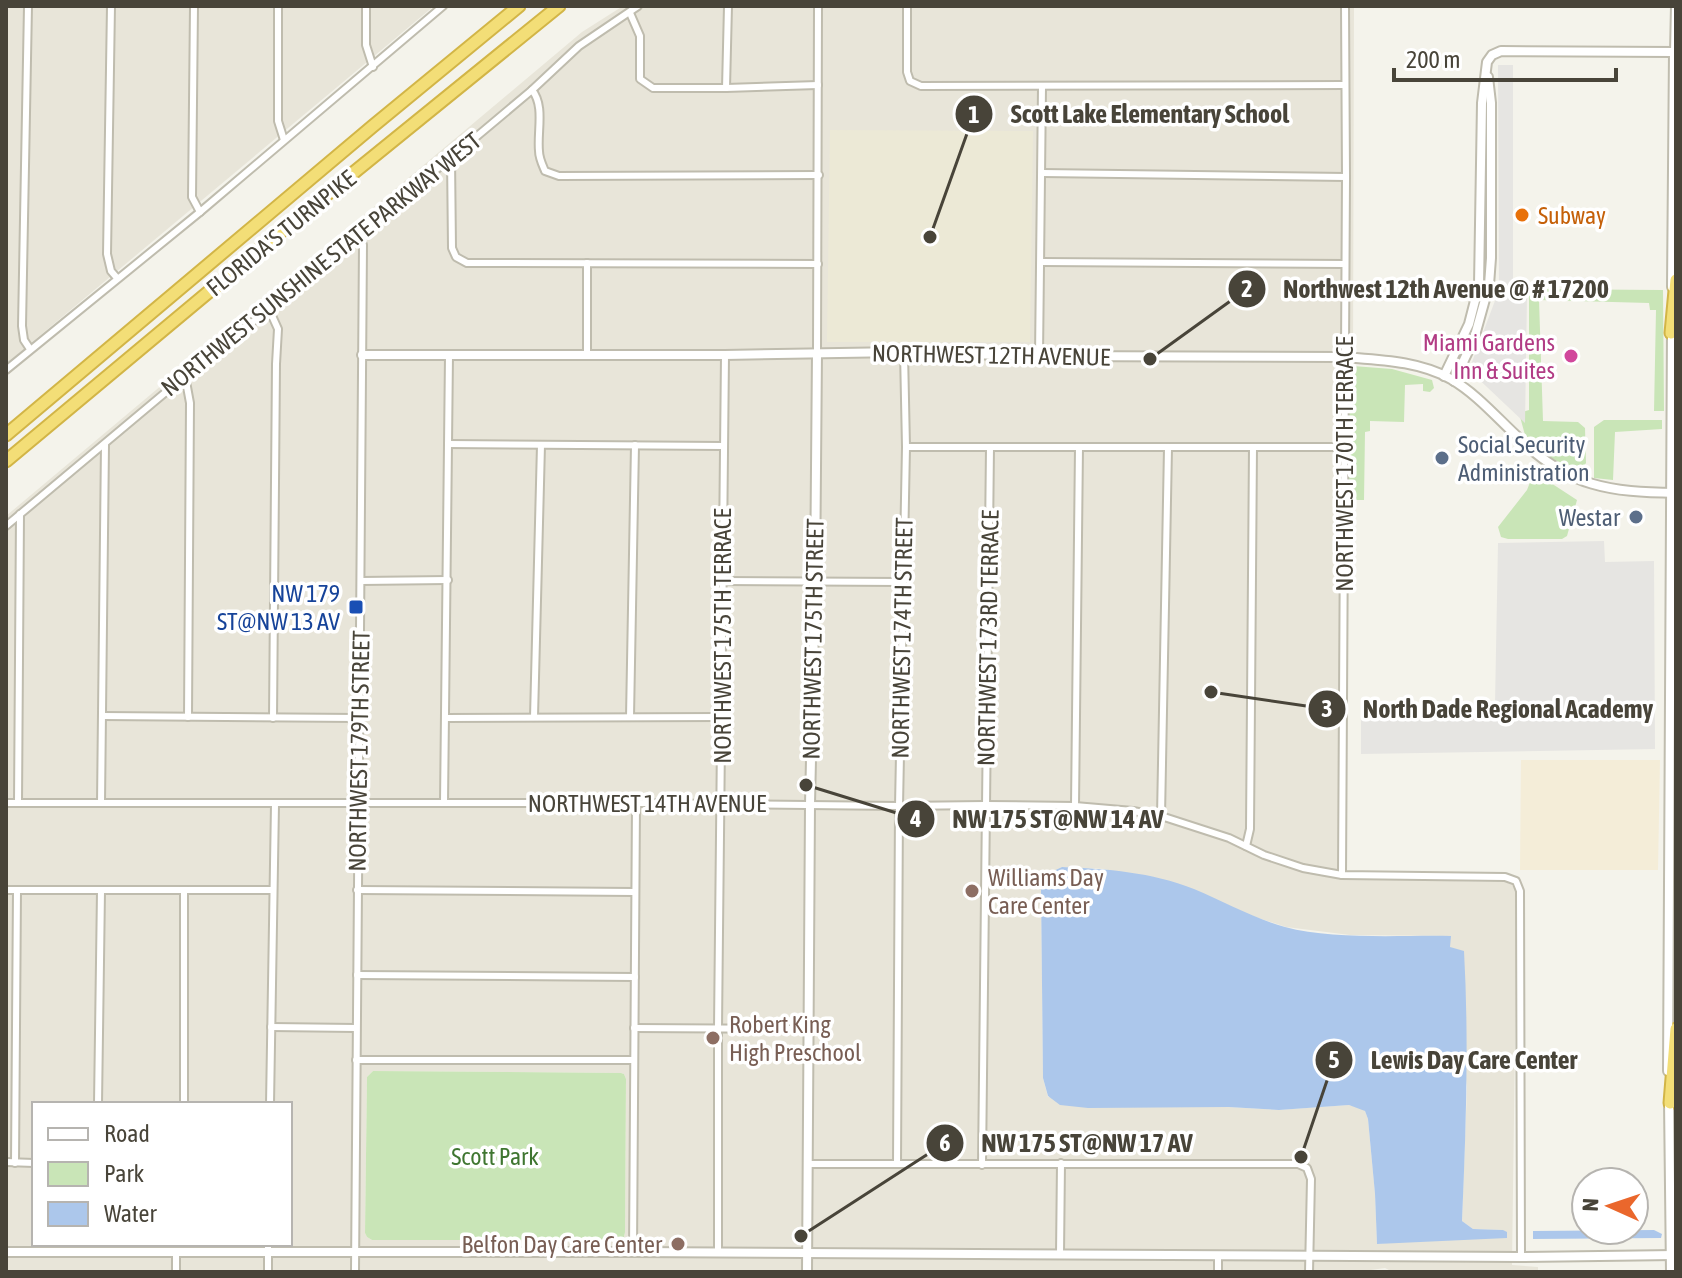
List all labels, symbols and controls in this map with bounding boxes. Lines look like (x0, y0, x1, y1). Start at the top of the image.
scale bar (1394, 32, 1616, 82)
text: 200 m (1406, 46, 1460, 73)
callout: Scott Lake Elementary School (954, 89, 1305, 139)
text: Scott Lake Elementary School (1011, 99, 1290, 129)
text: 1 (968, 101, 980, 128)
street label: NORTHWEST SUNSHINE STATE PARKWAY WEST (156, 126, 486, 401)
street label: FLORIDA'S TURNPIKE (201, 165, 361, 301)
place label: Subway (1538, 202, 1606, 229)
marker: Subway (1513, 206, 1531, 224)
callout: Northwest 12th Avenue @ # 17200 (1227, 264, 1625, 314)
text: Northwest 12th Avenue @ # 17200 (1283, 274, 1609, 304)
text: 2 (1241, 275, 1253, 302)
place label: Miami Gardens Inn & Suites (1423, 329, 1555, 384)
street label: NORTHWEST 170TH TERRACE (1331, 336, 1358, 592)
street label: NORTHWEST 12TH AVENUE (872, 339, 1110, 371)
marker: Miami Gardens Inn & Suites (1562, 347, 1580, 365)
place label: Social Security Administration (1458, 431, 1590, 486)
marker: Social Security Administration (1433, 449, 1451, 467)
place label: Westar (1559, 504, 1621, 531)
street label: NORTHWEST 175TH TERRACE (709, 508, 736, 764)
marker: Westar (1627, 508, 1645, 526)
street label: NORTHWEST 173RD TERRACE (972, 510, 1004, 766)
street label: NORTHWEST 174TH STREET (886, 517, 918, 759)
street label: NORTHWEST 175TH STREET (797, 518, 829, 760)
place label: NW 179 ST@NW 13 AV (217, 580, 340, 635)
marker: NW 179 ST@NW 13 AV (347, 598, 365, 616)
street label: NORTHWEST 179TH STREET (343, 630, 375, 872)
callout: North Dade Regional Academy (1307, 684, 1669, 734)
text: North Dade Regional Academy (1363, 694, 1653, 724)
text: 3 (1321, 695, 1333, 722)
street label: NORTHWEST 14TH AVENUE (528, 790, 766, 817)
callout: NW 175 ST@NW 14 AV (896, 794, 1179, 844)
text: NW 175 ST@NW 14 AV (952, 804, 1164, 834)
text: 4 (909, 805, 922, 832)
place label: Williams Day Care Center (988, 864, 1104, 919)
marker: Williams Day Care Center (963, 882, 981, 900)
place label: Robert King High Preschool (729, 1011, 862, 1066)
marker: Robert King High Preschool (704, 1029, 722, 1047)
callout: Lewis Day Care Center (1314, 1035, 1593, 1085)
text: Lewis Day Care Center (1371, 1045, 1579, 1075)
text: 5 (1328, 1046, 1340, 1073)
legend (32, 1102, 292, 1246)
callout: NW 175 ST@NW 17 AV (925, 1118, 1208, 1168)
text: Road (104, 1120, 150, 1147)
text: NW 175 ST@NW 17 AV (981, 1128, 1193, 1158)
text: 6 (939, 1129, 951, 1156)
park label: Scott Park (451, 1143, 539, 1170)
text: Park (104, 1160, 145, 1187)
north arrow (1570, 1166, 1650, 1246)
text: N (1577, 1198, 1603, 1212)
text: Water (104, 1200, 157, 1227)
place label: Belfon Day Care Center (462, 1231, 663, 1258)
marker: Belfon Day Care Center (669, 1235, 687, 1253)

